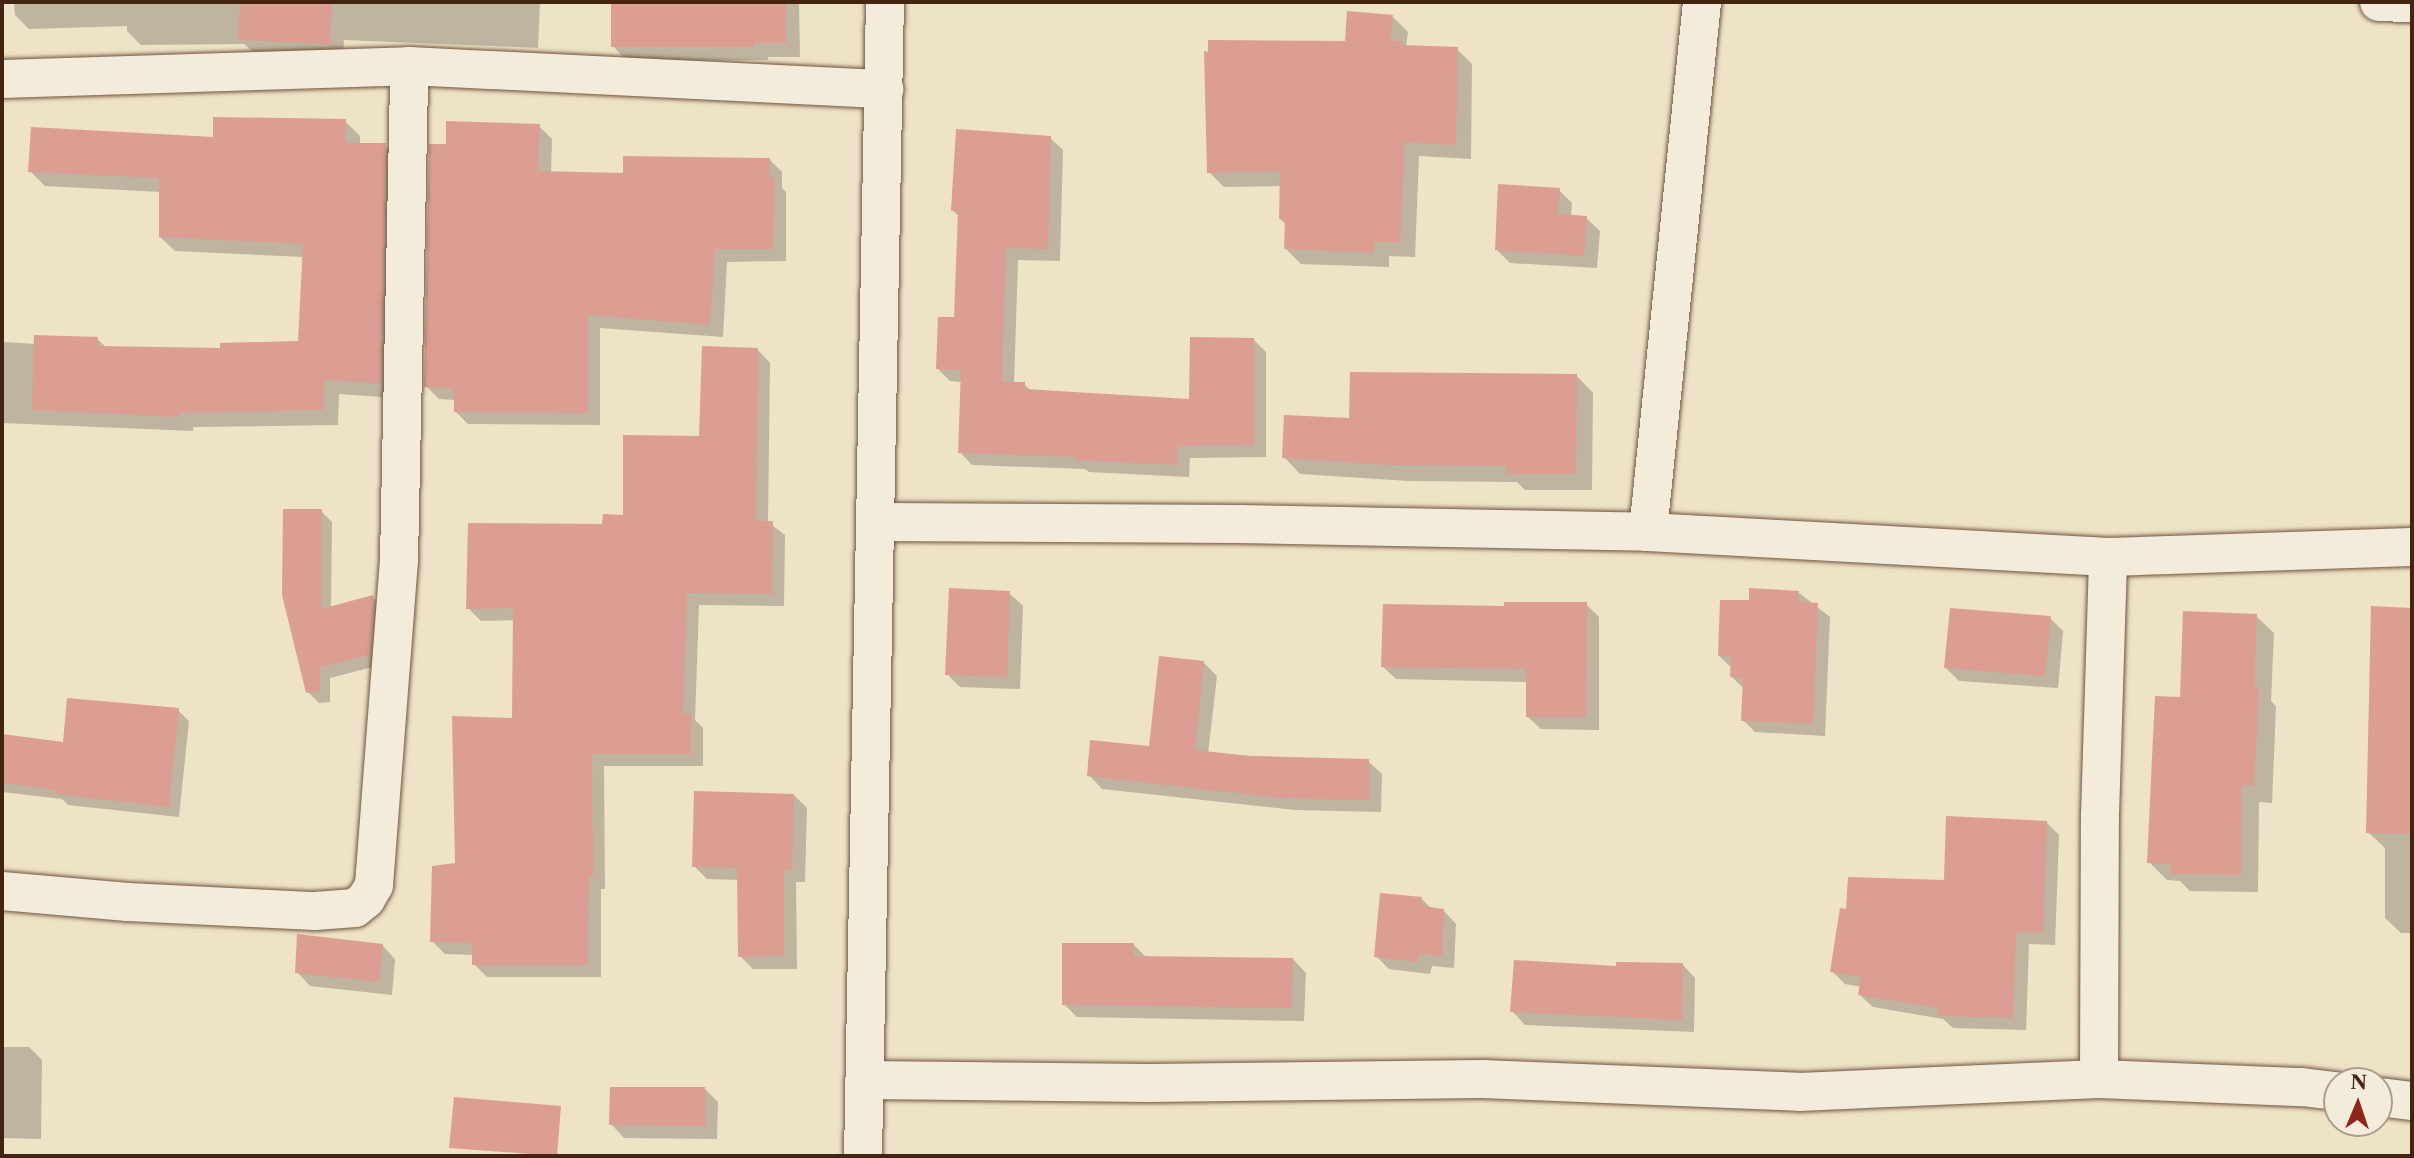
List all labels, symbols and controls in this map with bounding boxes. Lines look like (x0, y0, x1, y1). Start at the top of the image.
north arrow (2323, 1067, 2393, 1137)
text: N (2350, 1071, 2367, 1094)

